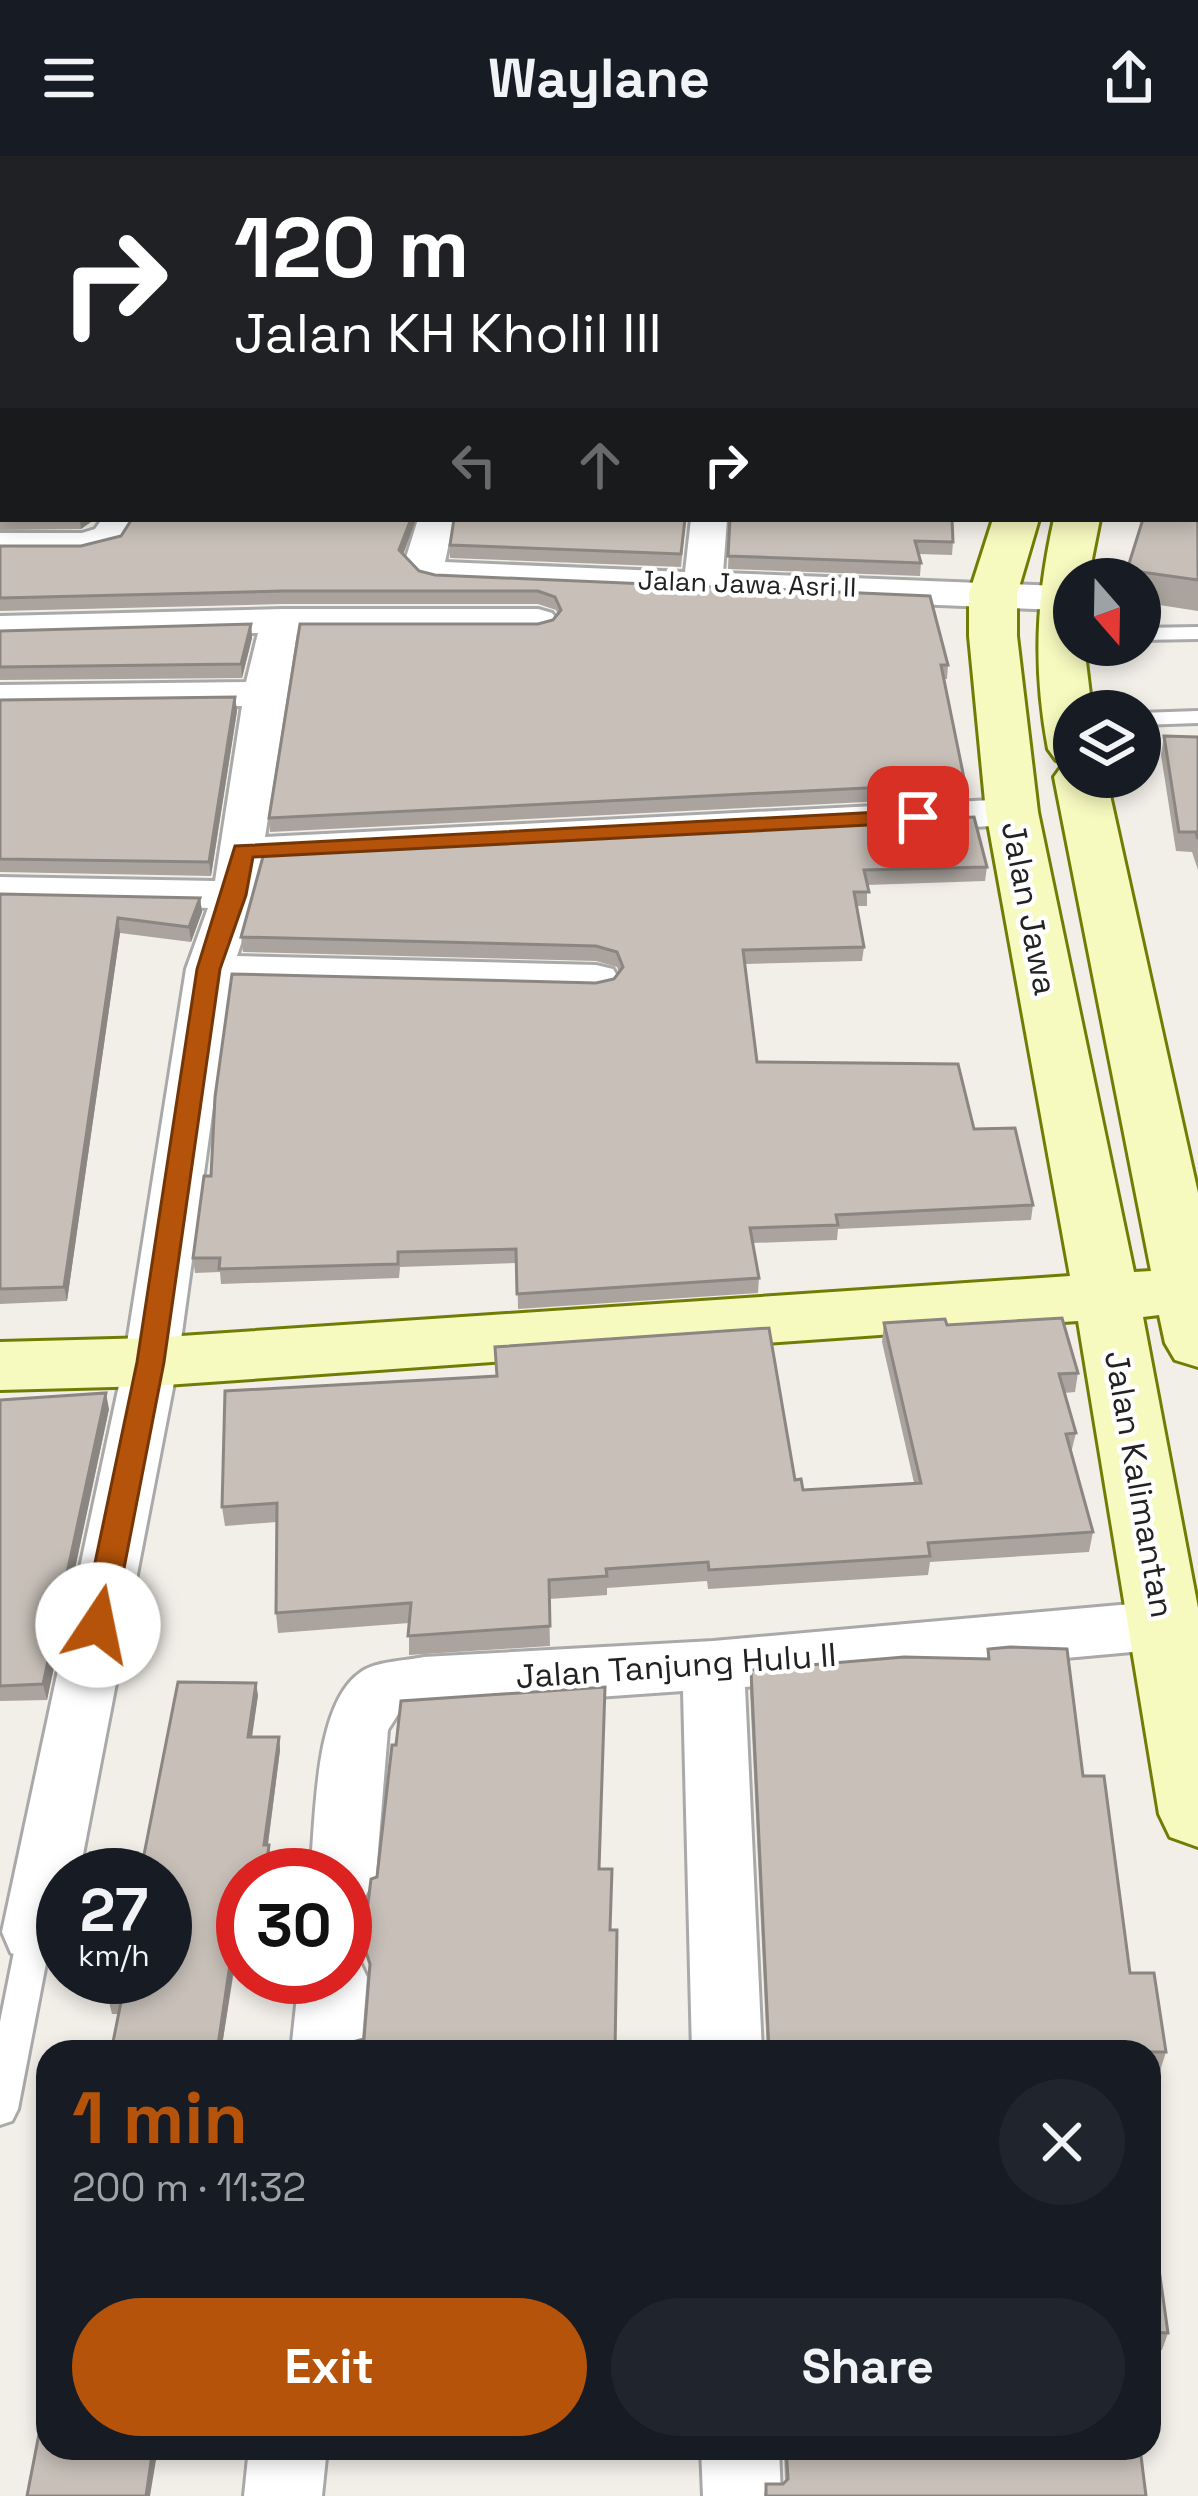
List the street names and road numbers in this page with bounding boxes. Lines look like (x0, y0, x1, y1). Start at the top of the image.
street label: Jalan Jawa Asri II (637, 562, 857, 605)
street label: Jalan Jawa (992, 818, 1066, 999)
street label: Jalan Kalimantan (1095, 1347, 1183, 1621)
street label: Jalan Tanjung Hulu II (514, 1634, 838, 1698)

